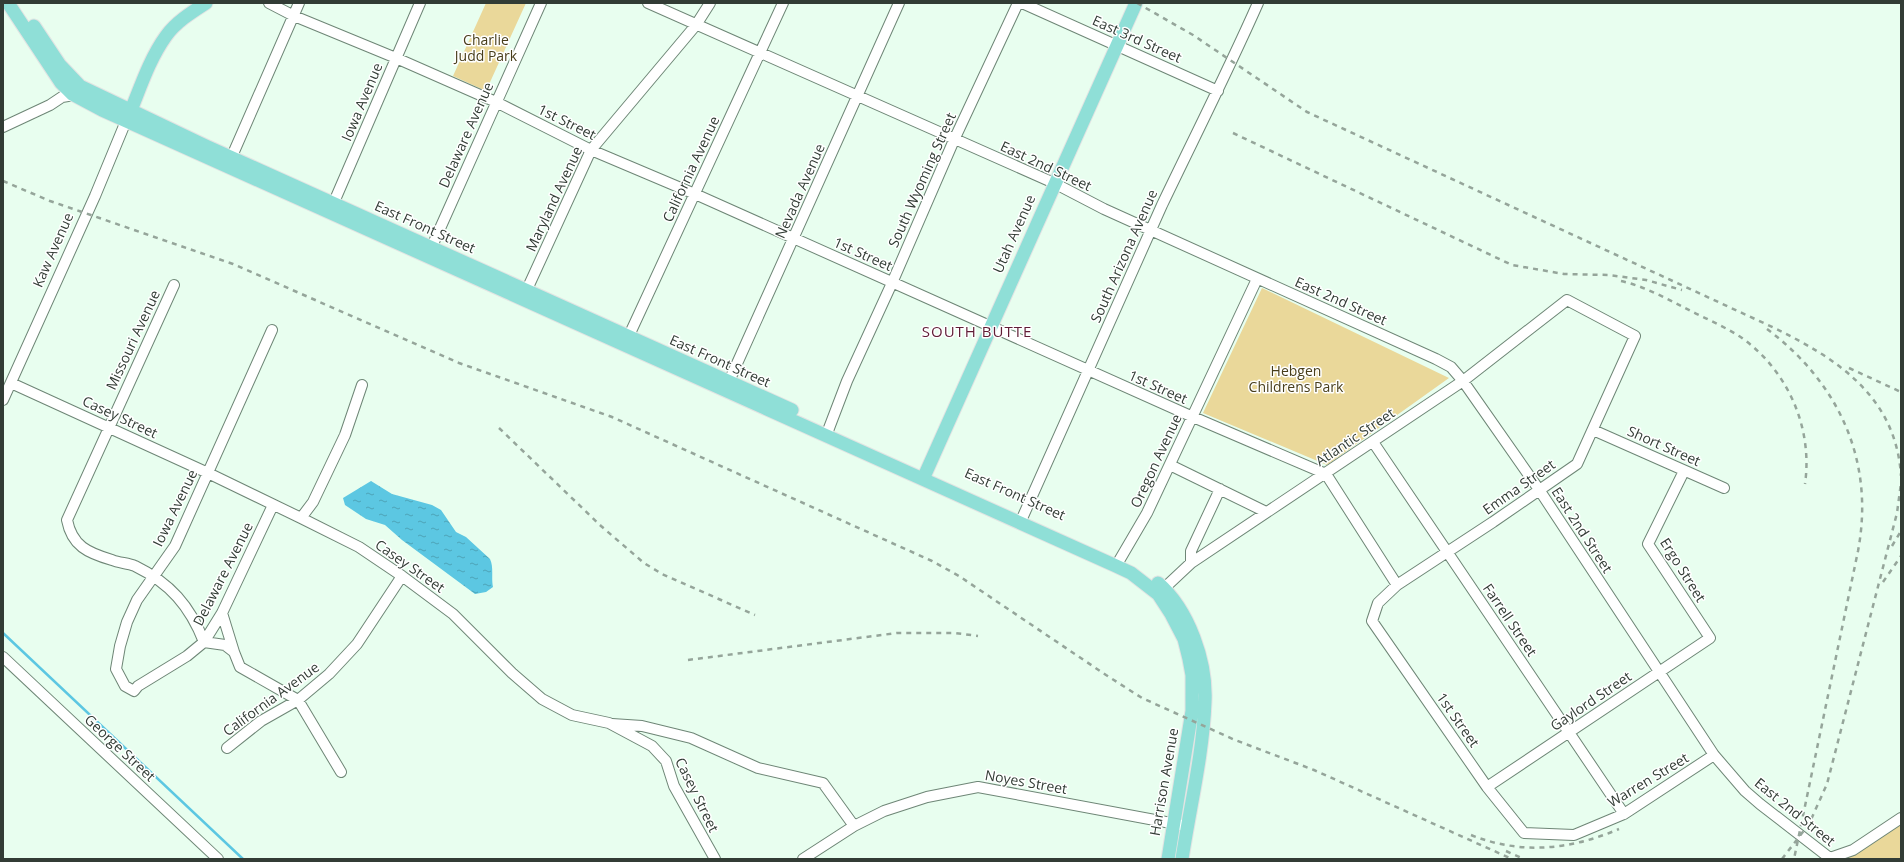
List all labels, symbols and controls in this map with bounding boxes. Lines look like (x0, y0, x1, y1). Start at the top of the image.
street label: East 3rd Street (1090, 10, 1185, 67)
park label: Charlie Judd Park (453, 30, 518, 65)
street label: Iowa Avenue (337, 60, 387, 144)
street label: Delaware Avenue (434, 79, 497, 191)
street label: 1st Street (535, 99, 599, 144)
street label: South Wyoming Street (883, 109, 960, 250)
street label: California Avenue (658, 113, 723, 225)
street label: East 2nd Street (997, 136, 1095, 195)
street label: Nevada Avenue (770, 140, 829, 241)
street label: Maryland Avenue (521, 143, 586, 254)
street label: South Arizona Avenue (1086, 186, 1162, 325)
street label: Utah Avenue (988, 191, 1039, 276)
street label: East Front Street (372, 196, 479, 257)
street label: Kaw Avenue (28, 209, 77, 290)
street label: 1st Street (831, 232, 896, 275)
street label: East 2nd Street (1292, 272, 1390, 329)
street label: Missouri Avenue (101, 287, 164, 393)
district label: SOUTH BUTTE (922, 321, 1032, 341)
street label: East Front Street (667, 330, 774, 391)
park label: Hebgen Childrens Park (1249, 361, 1344, 396)
street label: 1st Street (1126, 365, 1191, 408)
street label: Casey Street (80, 391, 161, 442)
street label: Atlantic Street (1311, 403, 1398, 470)
street label: Oregon Avenue (1125, 411, 1186, 511)
street label: Short Street (1625, 421, 1704, 470)
street label: Emma Street (1479, 455, 1559, 519)
street label: East Front Street (962, 463, 1069, 524)
street label: Iowa Avenue (148, 466, 201, 549)
street label: East 2nd Street (1548, 483, 1617, 576)
street label: Delaware Avenue (188, 519, 257, 629)
street label: Ergo Street (1656, 534, 1711, 605)
street label: Casey Street (372, 535, 449, 597)
street label: Farrell Street (1479, 580, 1542, 660)
street label: California Avenue (219, 657, 323, 740)
street label: Gaylord Street (1546, 666, 1635, 735)
street label: 1st Street (1433, 689, 1484, 751)
street label: George Street (81, 710, 160, 785)
street label: Harrison Avenue (1145, 726, 1182, 837)
street label: Warren Street (1604, 748, 1692, 811)
street label: Casey Street (671, 754, 724, 835)
street label: Noyes Street (983, 765, 1069, 798)
street label: East 2nd Street (1751, 773, 1840, 850)

